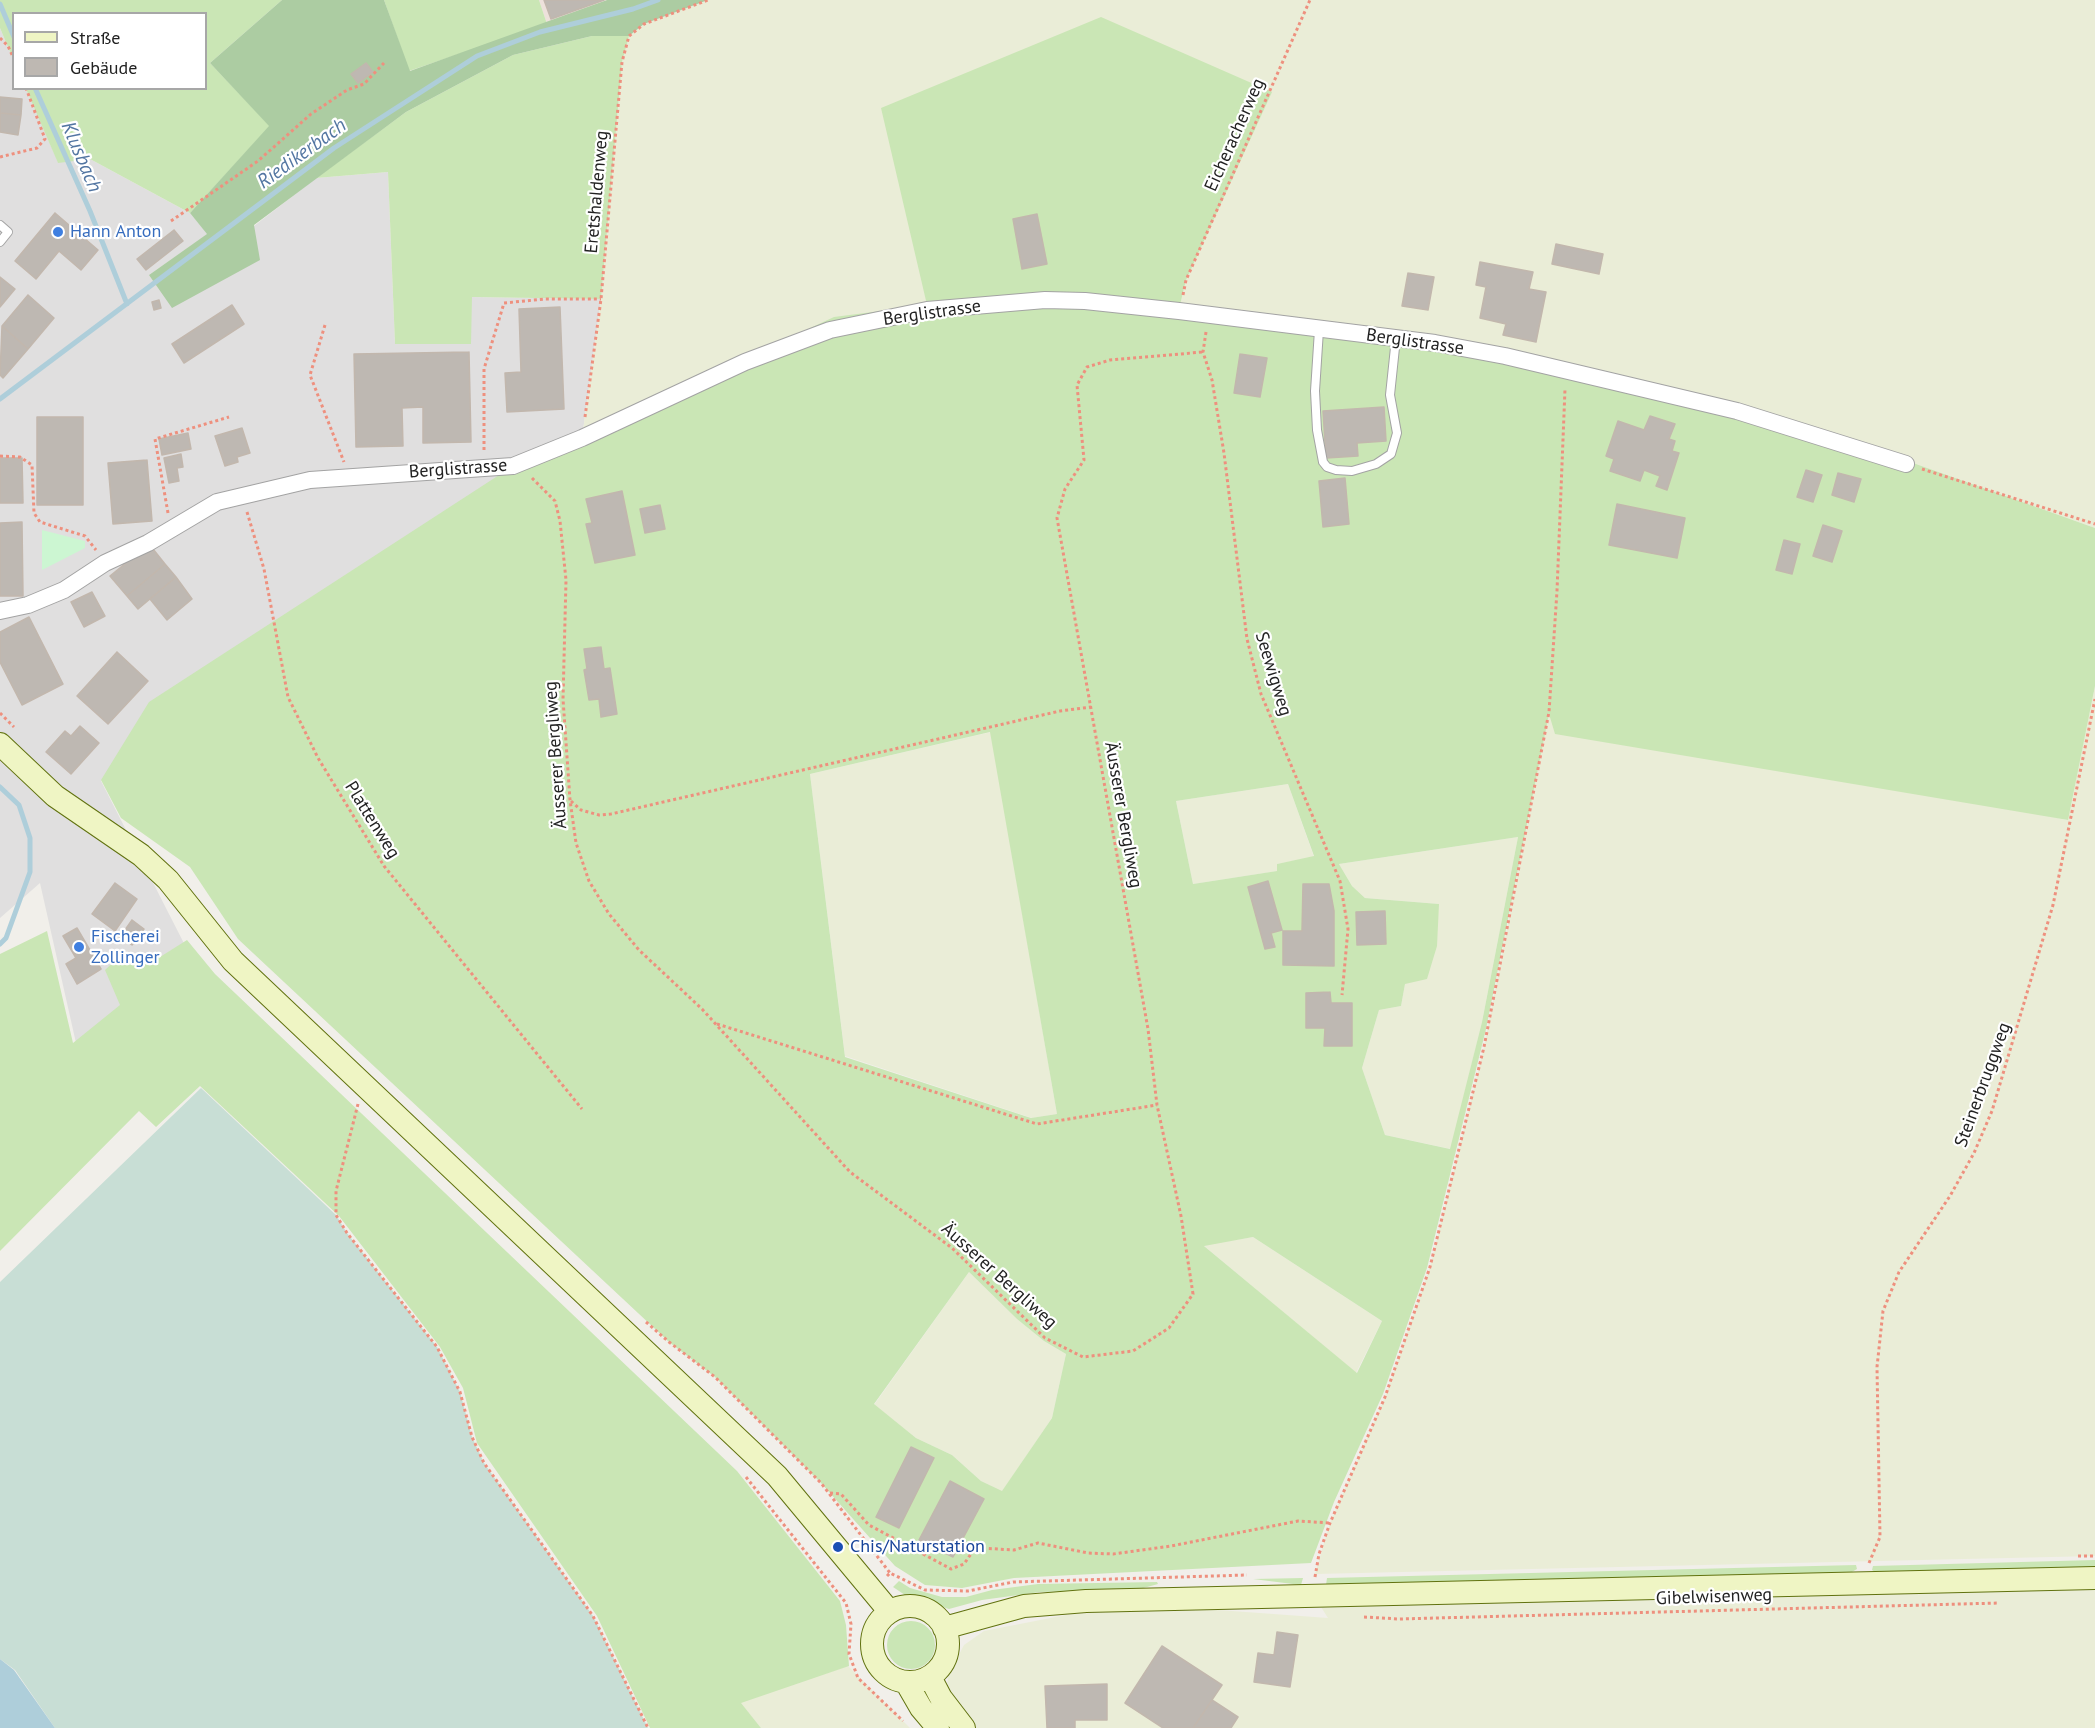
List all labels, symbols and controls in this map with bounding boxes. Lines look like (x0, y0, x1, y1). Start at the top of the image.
legend (12, 12, 207, 90)
text: Straße (70, 26, 121, 49)
text: Gebäude (70, 56, 137, 79)
street label: Eicheracherweg (1200, 75, 1270, 195)
water label: Riedikerbach (253, 114, 351, 194)
water label: Klusbach (55, 118, 107, 196)
street label: Eretshaldenweg (581, 130, 613, 254)
place label: Hann Anton (70, 221, 161, 243)
marker: Hann Anton (51, 225, 65, 239)
street label: Berglistrasse (882, 295, 982, 331)
street label: Berglistrasse (1365, 324, 1465, 360)
street label: Berglistrasse (408, 455, 508, 483)
street label: Seewigweg (1250, 629, 1296, 719)
street label: Äusserer Bergliweg (540, 680, 572, 830)
street label: Äusserer Bergliweg (1100, 740, 1146, 890)
street label: Plattenweg (340, 777, 404, 863)
place label: Fischerei Zollinger (91, 926, 160, 968)
marker: Fischerei Zollinger (72, 940, 86, 954)
street label: Steinerbruggweg (1950, 1020, 2016, 1150)
street label: Äusserer Bergliweg (937, 1218, 1061, 1334)
place label: Chis/Naturstation (850, 1536, 985, 1558)
marker: Chis/Naturstation (831, 1540, 845, 1554)
street label: Gibelwisenweg (1656, 1584, 1772, 1610)

